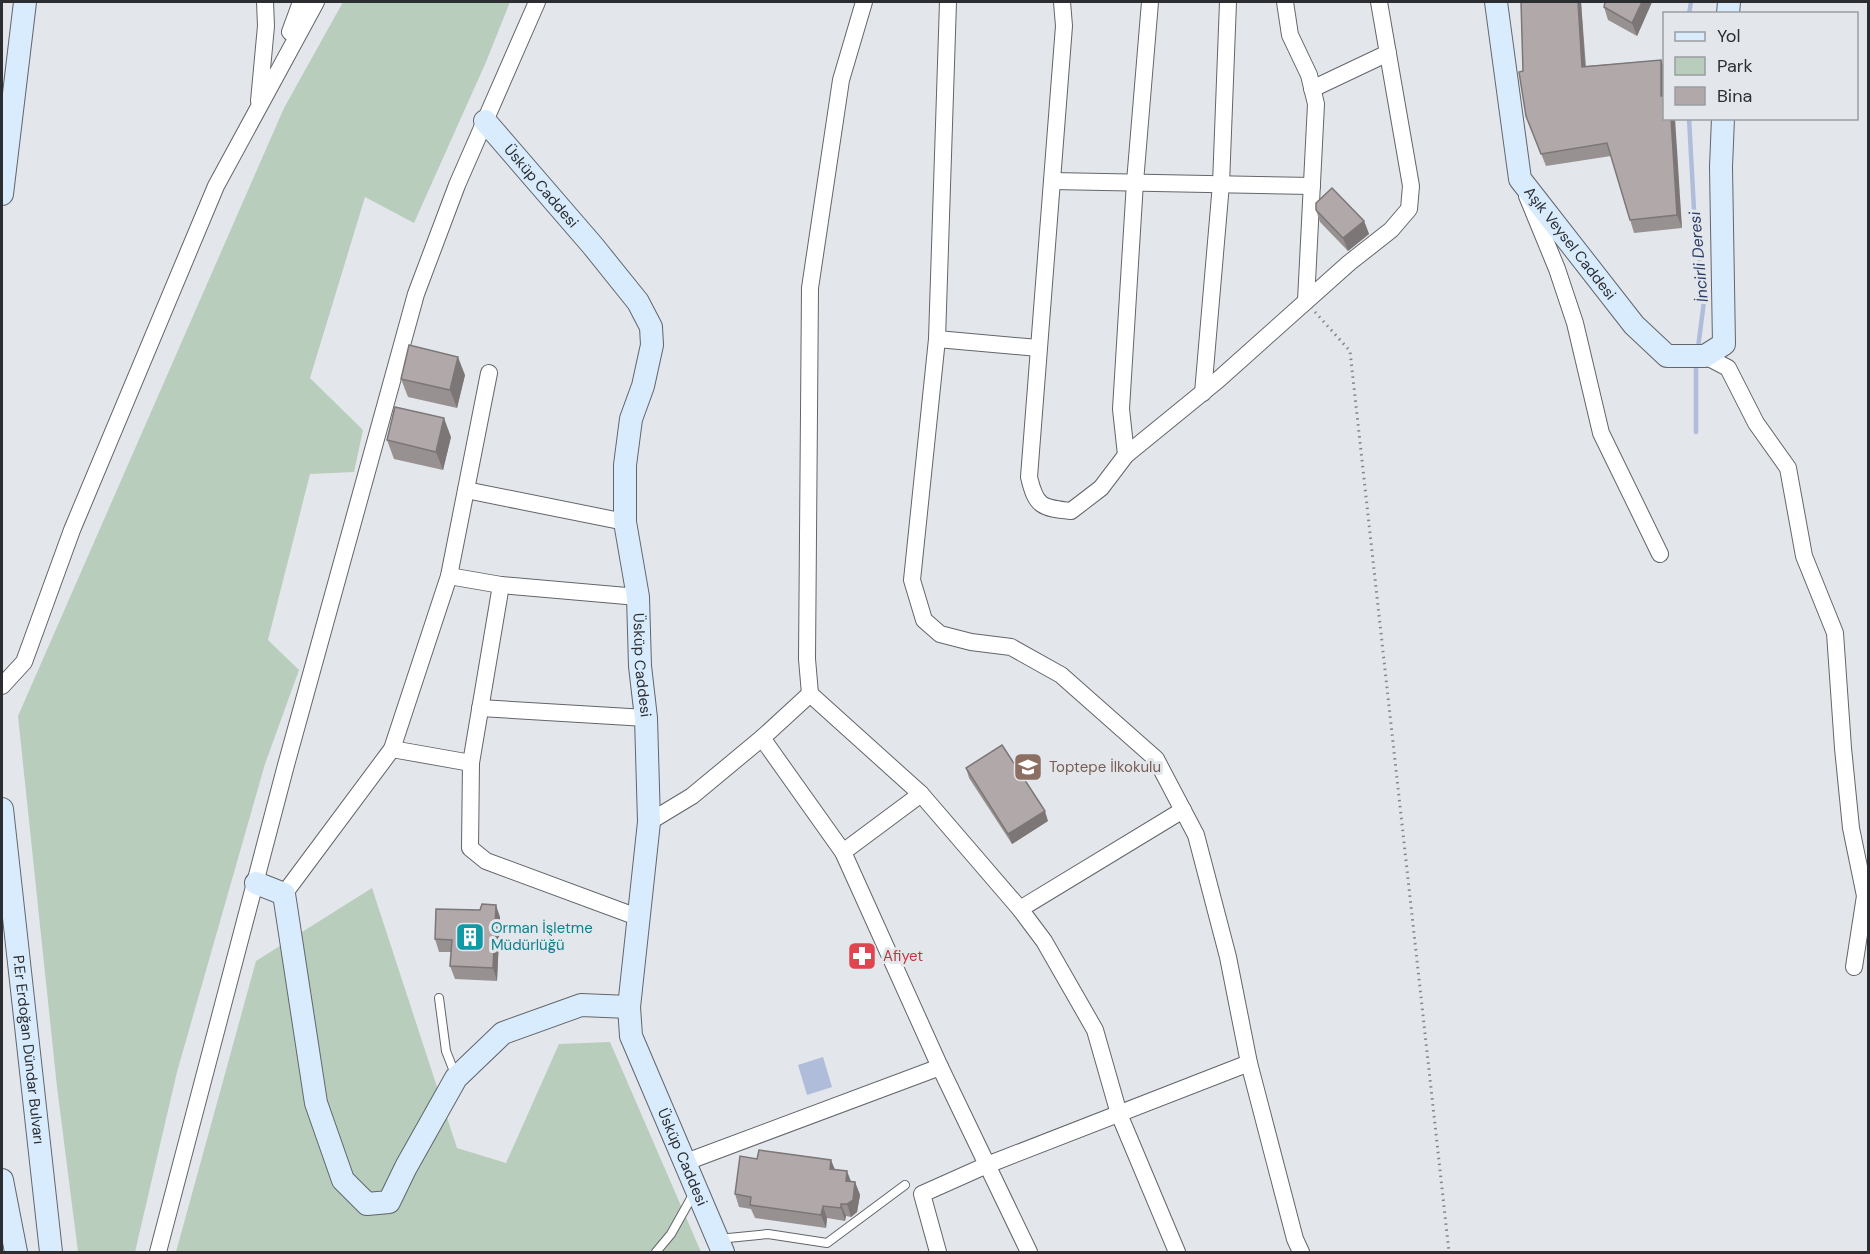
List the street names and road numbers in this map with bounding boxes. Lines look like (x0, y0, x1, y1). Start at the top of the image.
street label: Üsküp Caddesi (500, 140, 583, 232)
street label: Aşık Veysel Caddesi (1520, 182, 1621, 304)
street label: Üsküp Caddesi (628, 613, 656, 718)
street label: P.Er Erdoğan Dündar Bulvarı (8, 954, 49, 1145)
street label: Üsküp Caddesi (653, 1105, 712, 1209)

